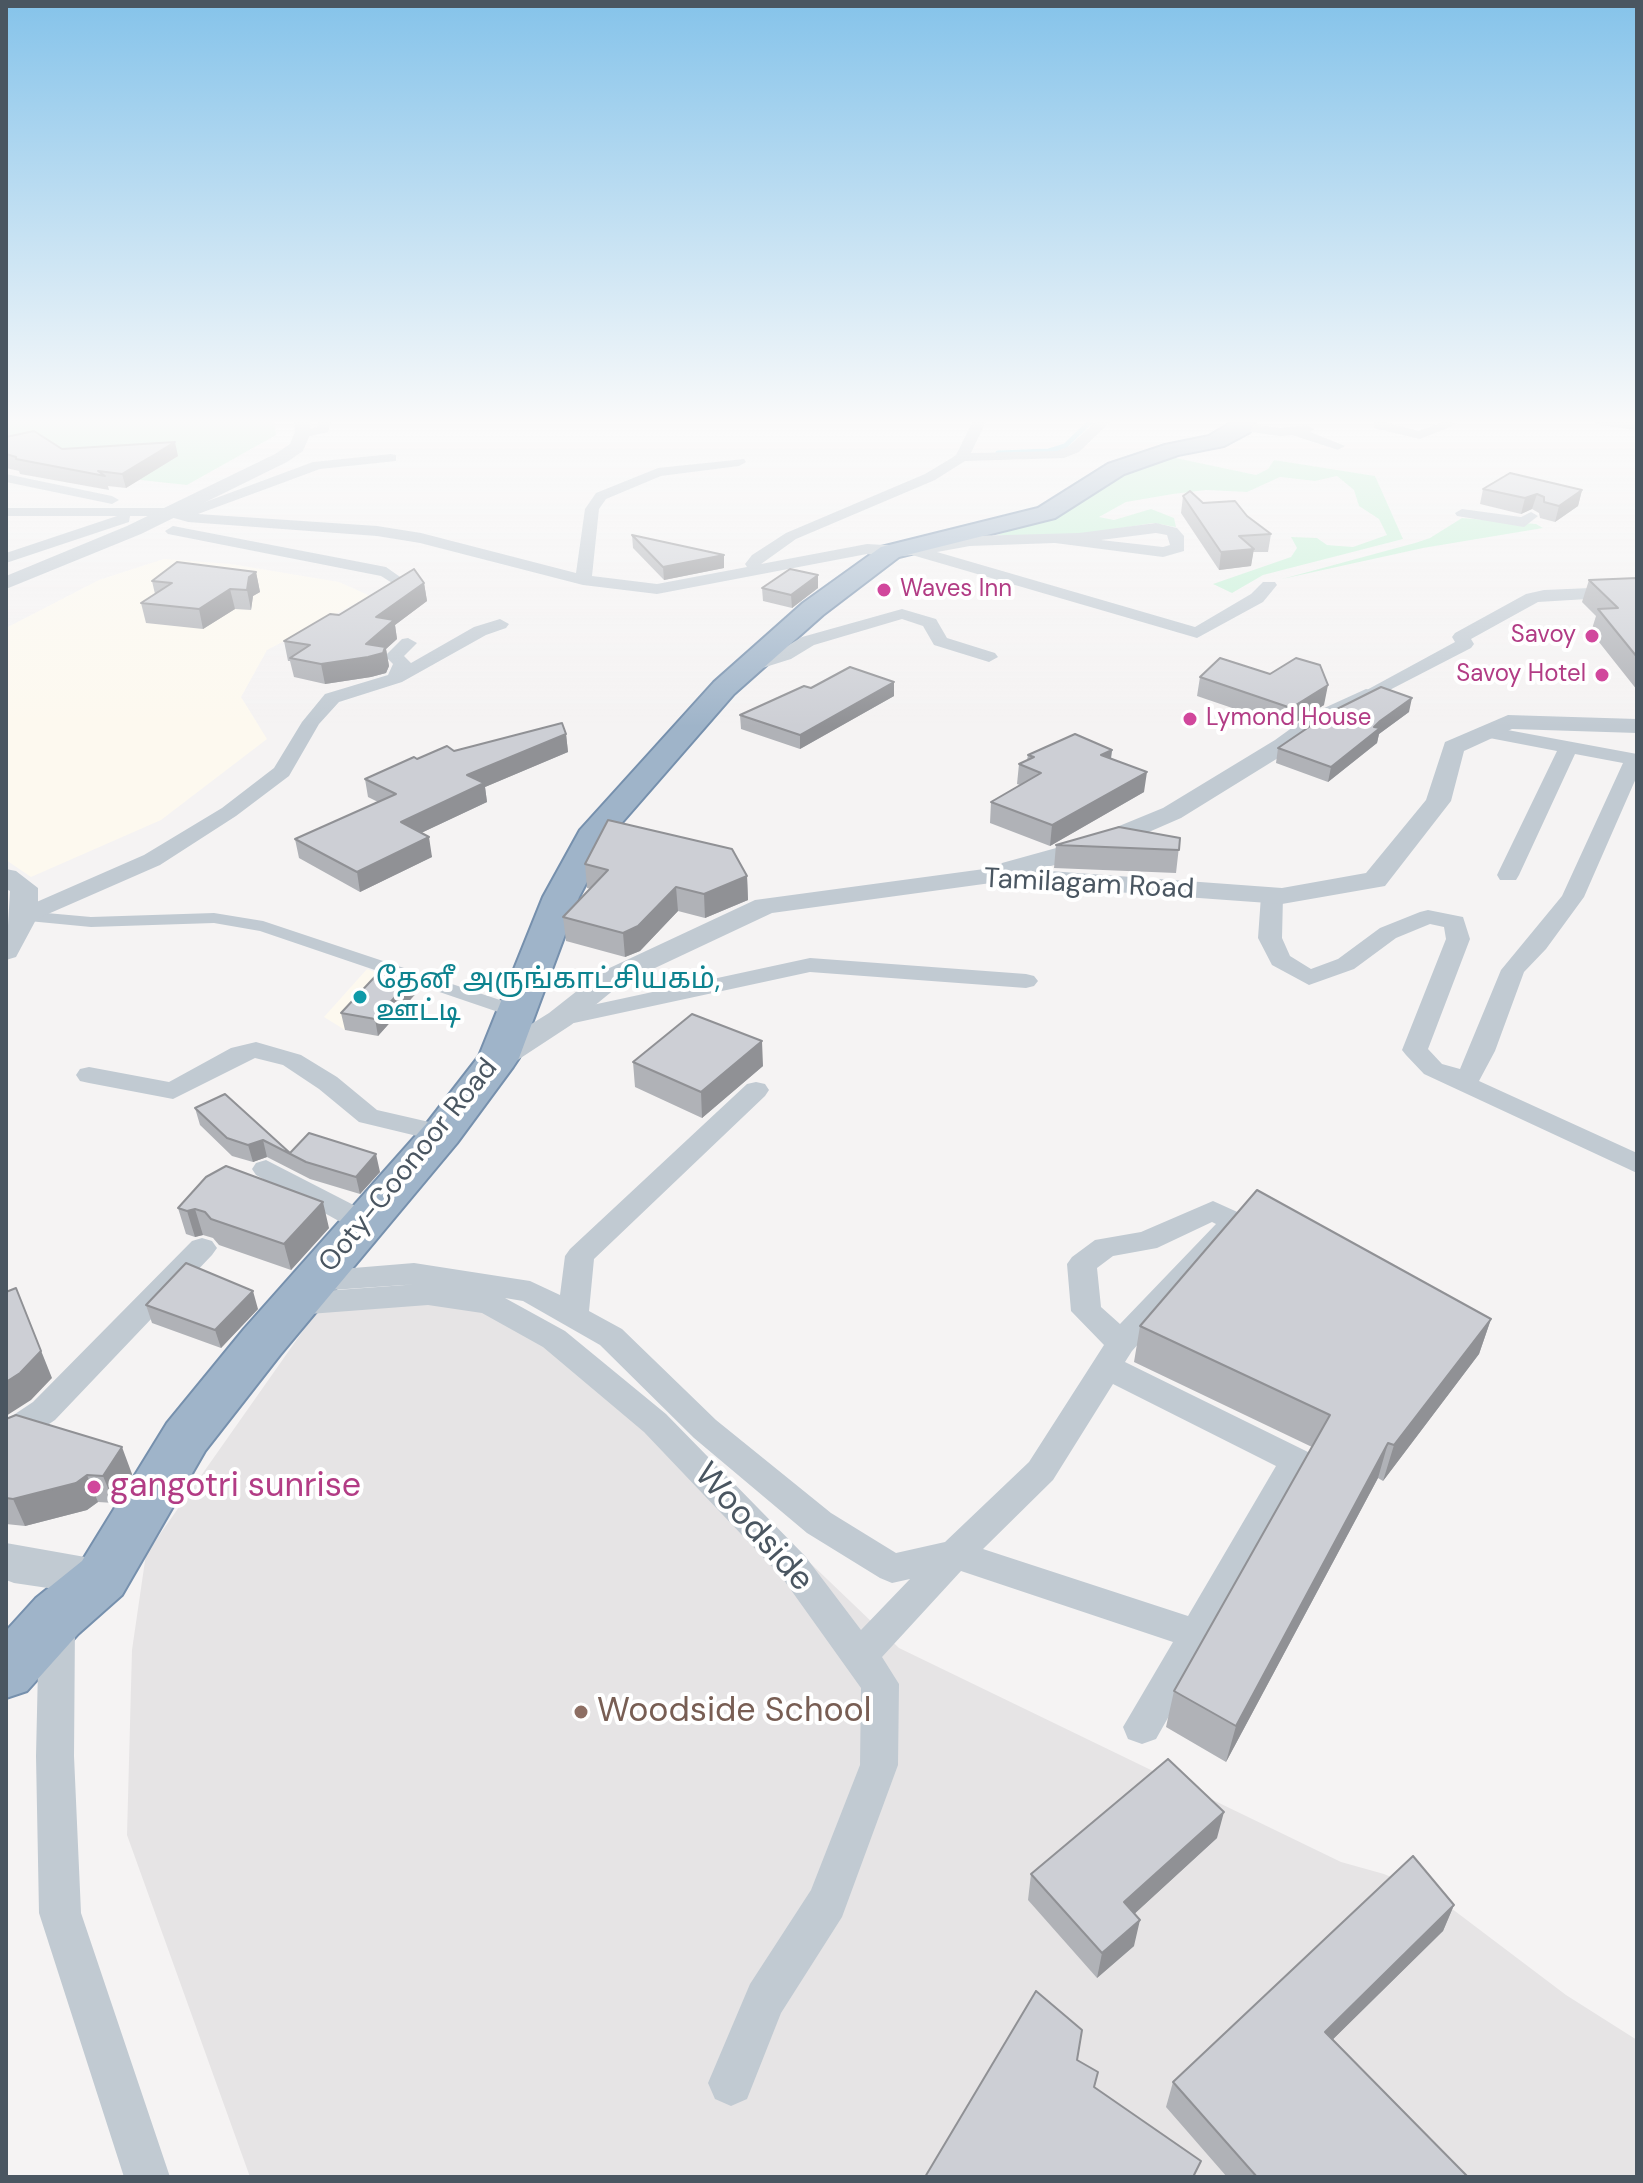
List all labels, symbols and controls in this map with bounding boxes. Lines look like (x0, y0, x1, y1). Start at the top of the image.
place label: Waves Inn (900, 576, 1012, 604)
marker: Waves Inn (875, 581, 893, 599)
place label: Savoy (1511, 622, 1576, 650)
marker: Savoy (1583, 627, 1601, 645)
place label: Savoy Hotel (1456, 661, 1586, 689)
marker: Savoy Hotel (1593, 666, 1611, 684)
place label: Lymond House (1206, 705, 1371, 733)
marker: Lymond House (1181, 710, 1199, 728)
street label: Tamilagam Road (983, 863, 1195, 907)
place label: தேனீ அருங்காட்சியகம், ஊட்டி (376, 964, 720, 1030)
marker: தேனீ அருங்காட்சியகம், ஊட்டி (351, 988, 369, 1006)
street label: Ooty-Coonoor Road (313, 1052, 505, 1280)
street label: Woodside (685, 1455, 821, 1601)
place label: gangotri sunrise (110, 1467, 361, 1507)
marker: gangotri sunrise (85, 1478, 103, 1496)
place label: Woodside School (597, 1692, 871, 1732)
marker: Woodside School (572, 1703, 590, 1721)

